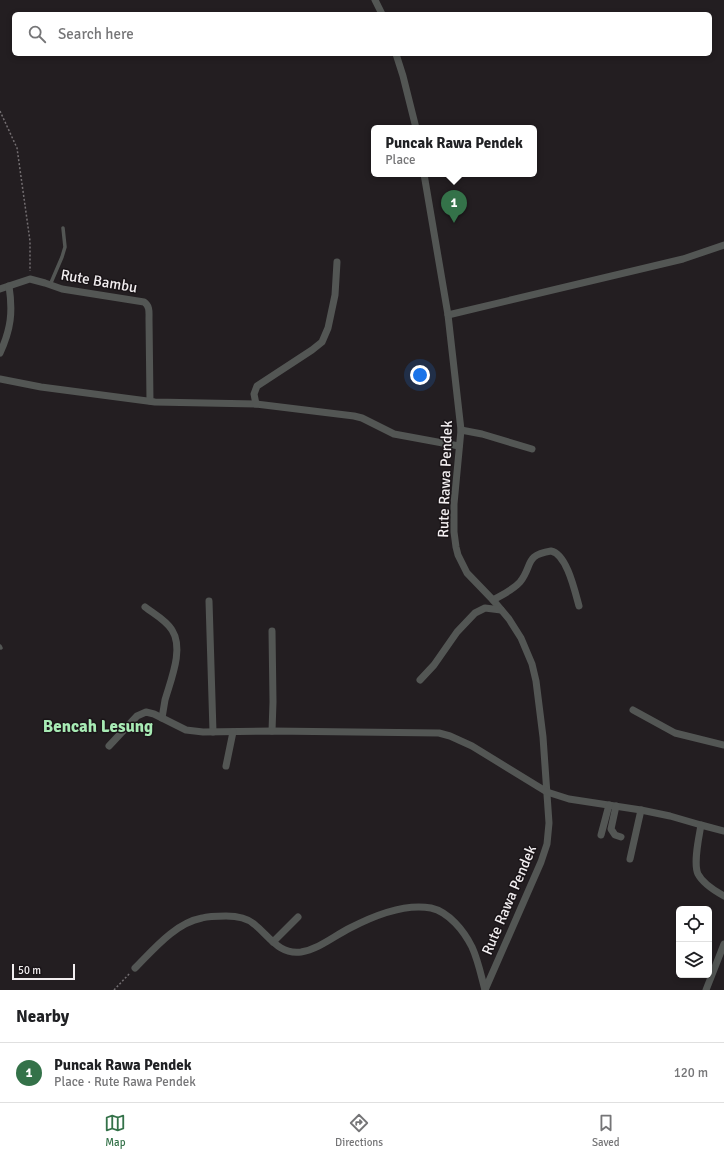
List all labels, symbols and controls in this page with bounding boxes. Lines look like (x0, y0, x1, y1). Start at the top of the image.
search box (12, 12, 712, 56)
icon: search (26, 23, 48, 45)
text: Search here (58, 25, 134, 43)
popup (371, 125, 537, 177)
text: Puncak Rawa Pendek (385, 134, 523, 152)
text: Place (385, 152, 416, 168)
pin: 1 (441, 190, 467, 223)
street label: Rute Bambu (59, 265, 139, 297)
your location (410, 365, 430, 385)
street label: Rute Rawa Pendek (434, 419, 456, 538)
district label: Bencah Lesung (43, 716, 153, 737)
street label: Rute Rawa Pendek (478, 842, 540, 958)
map controls (676, 906, 712, 978)
button: locate (676, 906, 712, 942)
button: layers (676, 942, 712, 978)
scale bar (12, 962, 75, 981)
text: 50 m (18, 964, 41, 977)
text: Nearby (16, 1006, 69, 1027)
text: Puncak Rawa Pendek (54, 1056, 192, 1074)
text: 1 (25, 1065, 33, 1081)
text: 120 m (674, 1065, 708, 1081)
text: Place · Rute Rawa Pendek (54, 1074, 196, 1090)
tab: Map (104, 1112, 126, 1149)
tab: Directions (335, 1112, 383, 1149)
tab: Saved (592, 1112, 620, 1149)

